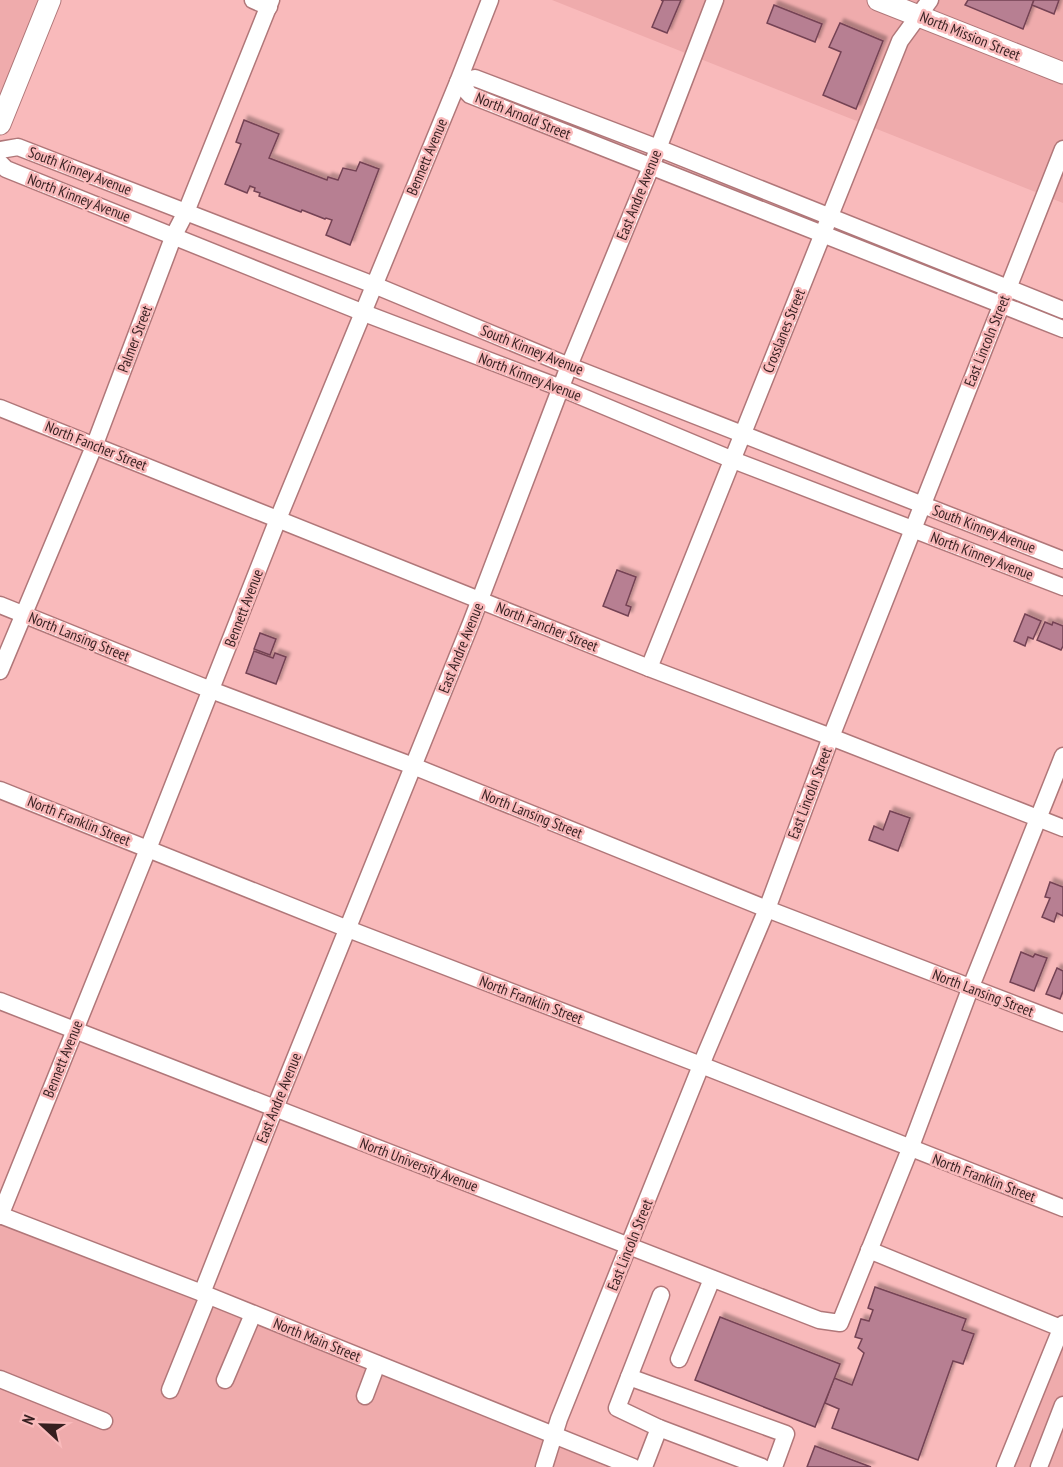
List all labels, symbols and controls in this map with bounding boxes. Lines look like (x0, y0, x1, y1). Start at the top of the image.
street label: North Mission Street (917, 7, 1023, 64)
street label: North Arnold Street (473, 88, 574, 143)
street label: Bennett Avenue (402, 116, 451, 198)
street label: South Kinney Avenue (26, 142, 134, 199)
street label: East Andre Avenue (612, 147, 665, 243)
street label: North Kinney Avenue (25, 169, 133, 226)
street label: Crosslanes Street (758, 286, 809, 376)
street label: East Lincoln Street (960, 292, 1013, 389)
street label: Palmer Street (113, 303, 156, 375)
street label: South Kinney Avenue (478, 320, 586, 379)
street label: North Kinney Avenue (476, 348, 584, 405)
street label: North Fancher Street (42, 416, 150, 475)
street label: South Kinney Avenue (930, 500, 1038, 557)
street label: North Kinney Avenue (928, 527, 1036, 584)
street label: Bennett Avenue (220, 566, 267, 649)
street label: North Fancher Street (493, 597, 601, 656)
street label: East Andre Avenue (434, 600, 487, 696)
street label: North Lansing Street (26, 608, 132, 665)
street label: East Lincoln Street (783, 744, 836, 841)
street label: North Lansing Street (479, 785, 585, 842)
street label: North Franklin Street (25, 791, 133, 850)
street label: North Lansing Street (930, 964, 1037, 1021)
street label: North Franklin Street (477, 971, 586, 1028)
street label: Bennett Avenue (38, 1017, 87, 1100)
street label: East Andre Avenue (252, 1050, 305, 1146)
street label: North University Avenue (357, 1133, 481, 1196)
street label: North Franklin Street (930, 1149, 1039, 1206)
street label: East Lincoln Street (603, 1196, 656, 1293)
street label: North Main Street (271, 1313, 364, 1366)
north arrow (12, 1395, 72, 1455)
text: N (17, 1412, 39, 1427)

